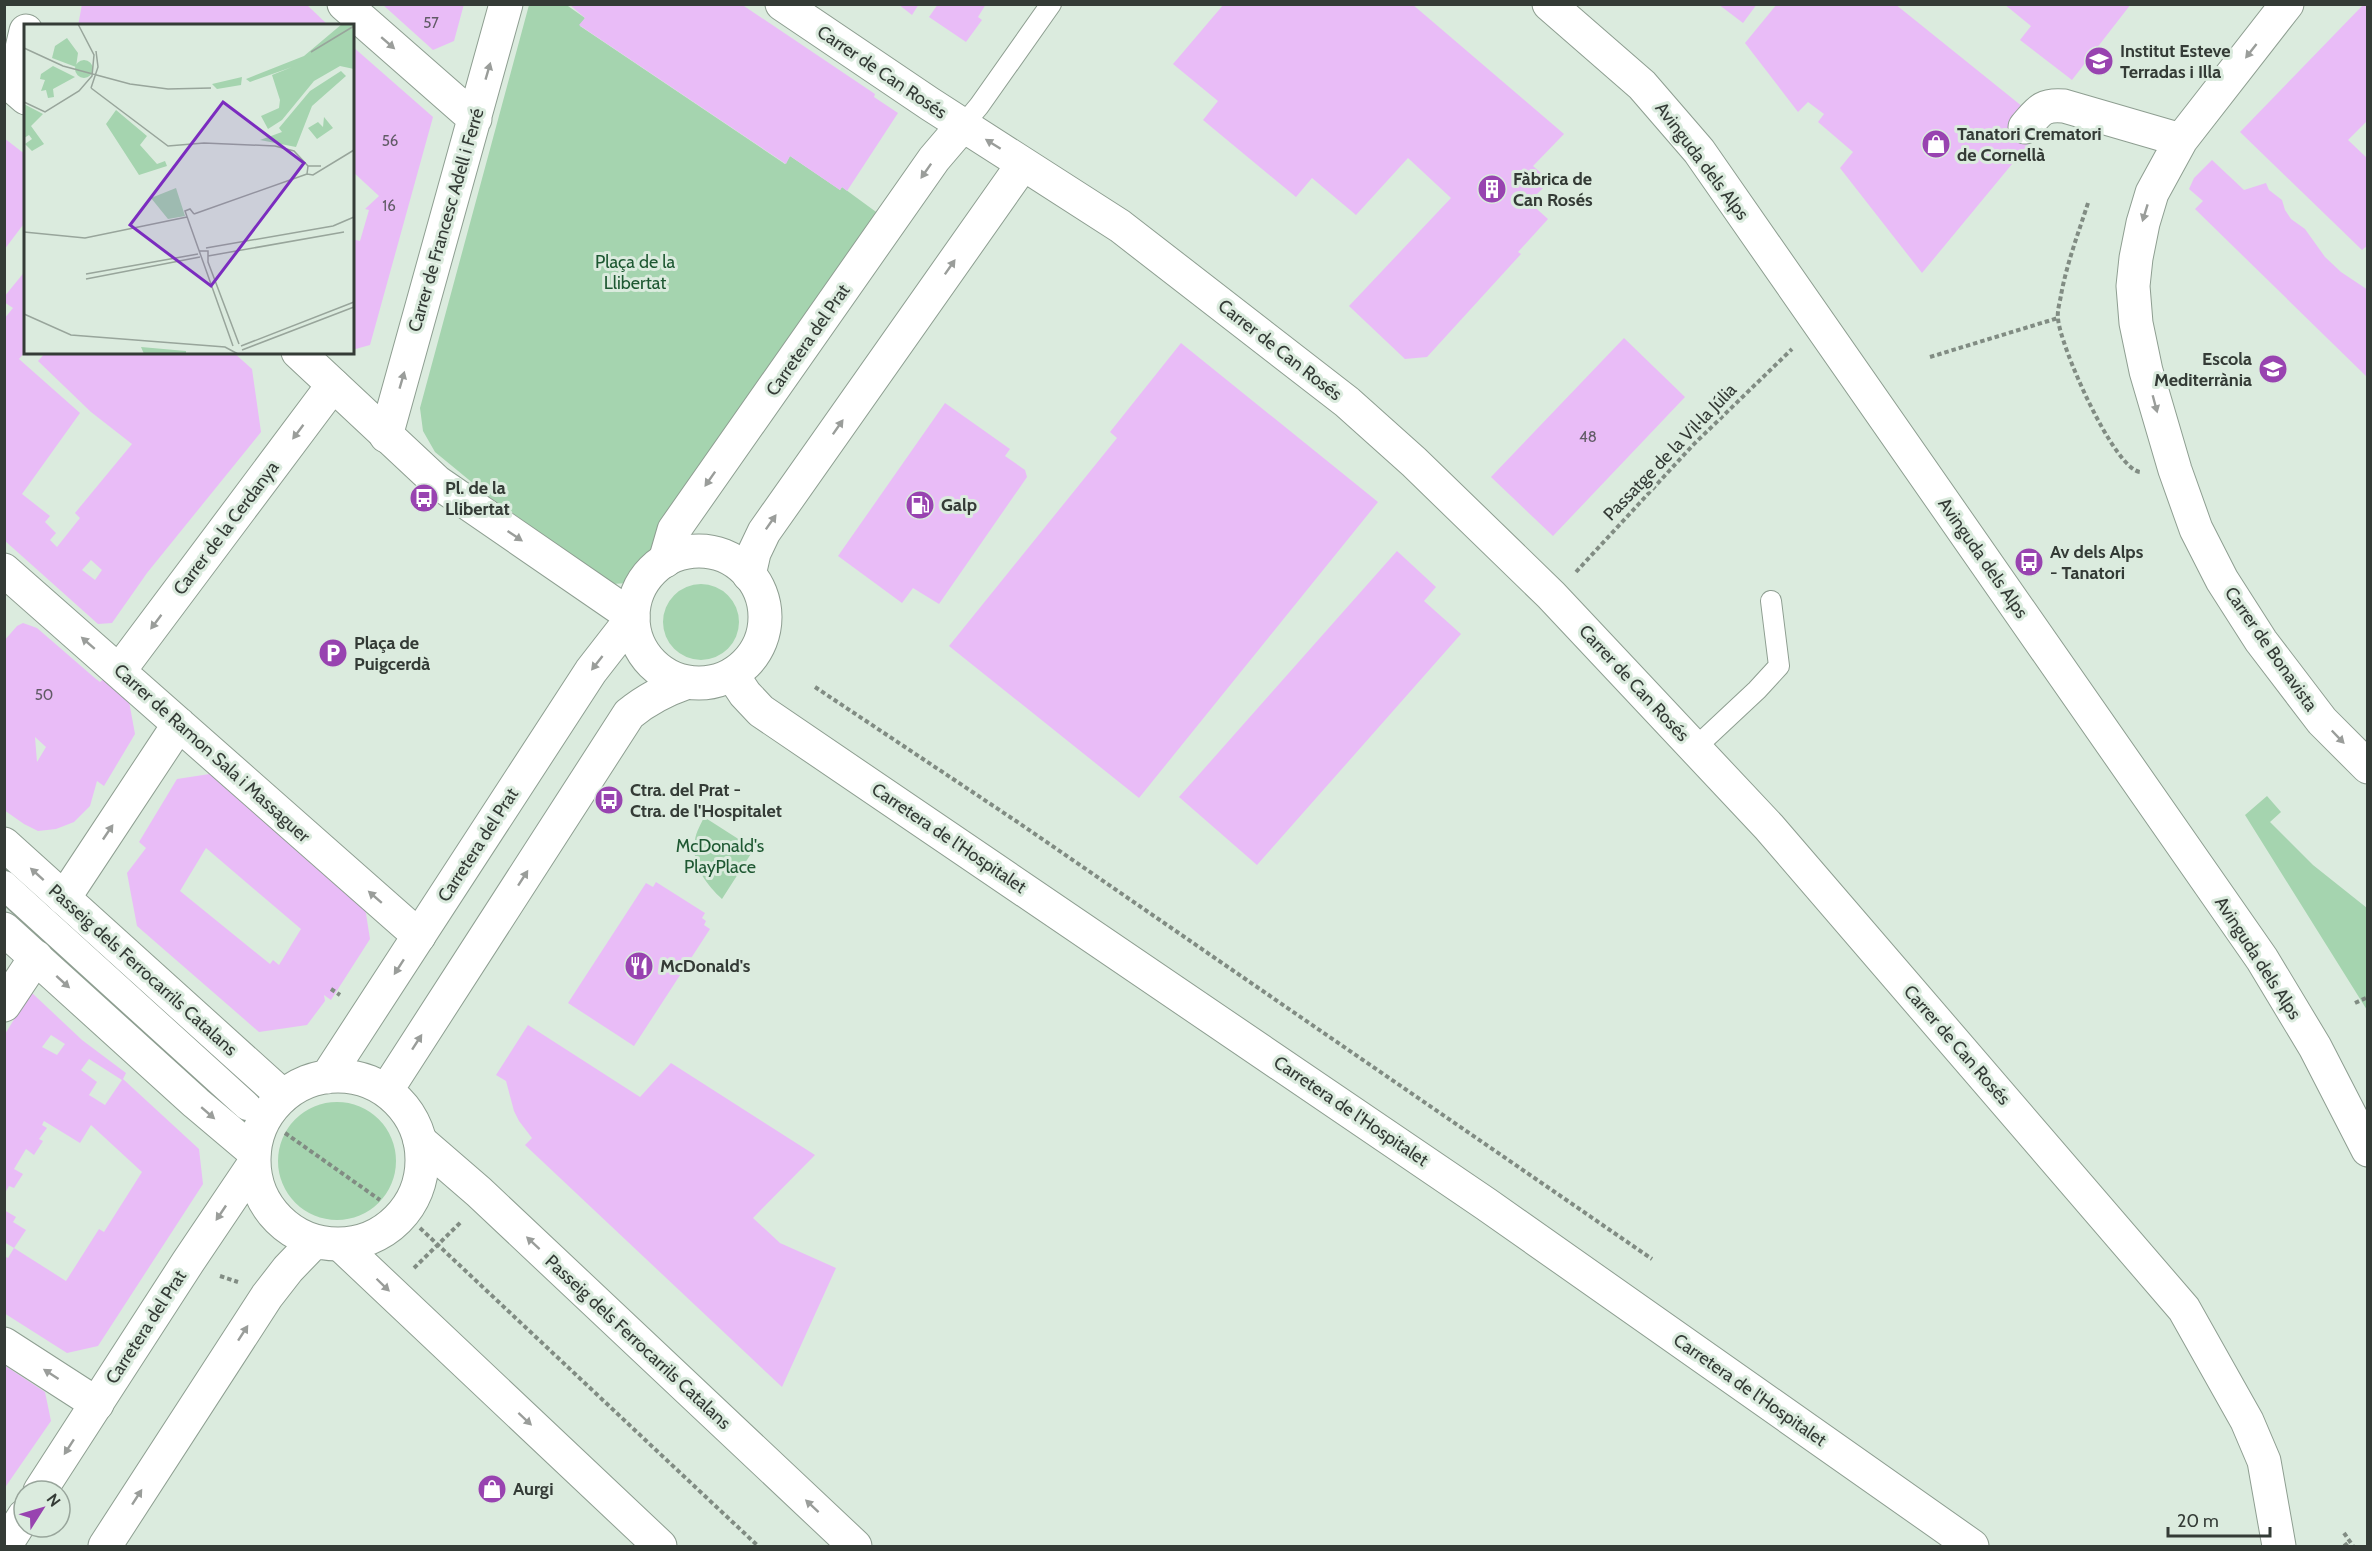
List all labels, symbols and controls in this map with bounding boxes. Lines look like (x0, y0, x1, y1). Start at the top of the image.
house number: 57 (423, 14, 439, 32)
street label: Carrer de Can Rosés (813, 21, 951, 123)
inset map (24, 24, 354, 354)
one-way arrow (380, 36, 395, 49)
place label: Institut Esteve Terradas i Illa (2120, 40, 2231, 83)
one-way arrow (2245, 43, 2257, 58)
school or university icon: Institut Esteve Terradas i Illa (2083, 45, 2115, 77)
one-way arrow (484, 62, 493, 80)
street label: Avinguda dels Alps (1651, 98, 1753, 224)
street label: Carrer de Francesc Adell i Ferré (404, 106, 488, 334)
place label: Tanatori Crematori de Cornellà (1957, 123, 2102, 166)
shop icon: Tanatori Crematori de Cornellà (1920, 128, 1952, 160)
house number: 56 (382, 132, 398, 150)
one-way arrow (985, 139, 1001, 150)
one-way arrow (921, 163, 932, 179)
place label: Fàbrica de Can Rosés (1513, 168, 1593, 211)
building icon: Fàbrica de Can Rosés (1476, 173, 1508, 205)
house number: 16 (382, 197, 396, 215)
one-way arrow (2140, 204, 2149, 222)
park label: Plaça de la Llibertat (595, 251, 675, 294)
one-way arrow (944, 260, 956, 276)
street label: Carretera del Prat (761, 280, 855, 400)
street label: Carrer de Can Rosés (1214, 295, 1346, 405)
place label: Escola Mediterrània (2154, 348, 2252, 391)
school or university icon: Escola Mediterrània (2257, 353, 2289, 385)
one-way arrow (398, 371, 407, 389)
street label: Passatge de la Vil·la Júlia (1599, 379, 1741, 525)
one-way arrow (2151, 396, 2160, 414)
one-way arrow (832, 419, 843, 435)
one-way arrow (292, 424, 304, 440)
house number: 48 (1579, 428, 1597, 446)
street label: Carrer de la Cerdanya (169, 457, 284, 599)
one-way arrow (704, 470, 716, 486)
place label: Pl. de la Llibertat (445, 477, 510, 520)
bus stop icon: Pl. de la Llibertat (408, 482, 440, 514)
fuel station icon: Galp (904, 489, 936, 521)
place label: Galp (941, 494, 977, 516)
street label: Avinguda dels Alps (1933, 494, 2033, 622)
one-way arrow (765, 515, 777, 531)
one-way arrow (507, 530, 523, 542)
place label: Av dels Alps - Tanatori (2050, 541, 2144, 584)
bus stop icon: Av dels Alps - Tanatori (2013, 546, 2045, 578)
street label: Carrer de Bonavista (2220, 583, 2322, 716)
one-way arrow (150, 614, 162, 630)
street label: Carrer de Can Rosés (1574, 620, 1694, 746)
place label: Plaça de Puigcerdà (354, 632, 430, 675)
one-way arrow (81, 637, 96, 650)
parking icon: Plaça de Puigcerdà (317, 637, 349, 669)
one-way arrow (590, 655, 603, 671)
street label: Carrer de Ramon Sala i Massaguer (109, 659, 315, 847)
house number: 50 (35, 686, 53, 704)
one-way arrow (2331, 730, 2345, 745)
street label: Carretera de l'Hospitalet (867, 778, 1031, 898)
place label: Ctra. del Prat - Ctra. de l'Hospitalet (630, 779, 782, 822)
street label: Carretera del Prat (433, 784, 523, 906)
bus stop icon: Ctra. del Prat - Ctra. de l'Hospitalet (593, 784, 625, 816)
one-way arrow (102, 824, 114, 840)
park label: McDonald's PlayPlace (676, 835, 764, 878)
one-way arrow (30, 868, 45, 881)
one-way arrow (517, 870, 528, 886)
street label: Passeig dels Ferrocarrils Catalans (44, 880, 242, 1060)
one-way arrow (368, 891, 383, 904)
street label: Avinguda dels Alps (2210, 892, 2306, 1024)
restaurant icon: McDonald's (623, 950, 655, 982)
place label: McDonald's (660, 955, 751, 977)
one-way arrow (394, 959, 405, 975)
one-way arrow (56, 975, 71, 989)
street label: Carrer de Can Rosés (1899, 981, 2015, 1109)
one-way arrow (412, 1033, 423, 1050)
street label: Carretera de l'Hospitalet (1269, 1051, 1433, 1171)
one-way arrow (200, 1106, 215, 1119)
one-way arrow (215, 1204, 227, 1220)
one-way arrow (525, 1236, 540, 1250)
street label: Passeig dels Ferrocarrils Catalans (541, 1250, 735, 1434)
street label: Carretera del Prat (101, 1266, 191, 1388)
one-way arrow (375, 1278, 389, 1292)
one-way arrow (237, 1325, 248, 1342)
street label: Carretera de l'Hospitalet (1669, 1329, 1831, 1451)
one-way arrow (42, 1368, 59, 1379)
one-way arrow (517, 1412, 532, 1426)
one-way arrow (63, 1438, 75, 1454)
shop icon: Aurgi (476, 1473, 508, 1505)
place label: Aurgi (513, 1478, 554, 1500)
north arrow (12, 1479, 72, 1539)
text: N (43, 1490, 65, 1511)
one-way arrow (131, 1490, 143, 1506)
one-way arrow (806, 1500, 820, 1514)
scale bar (2168, 1500, 2270, 1538)
text: 20 m (2177, 1510, 2219, 1532)

